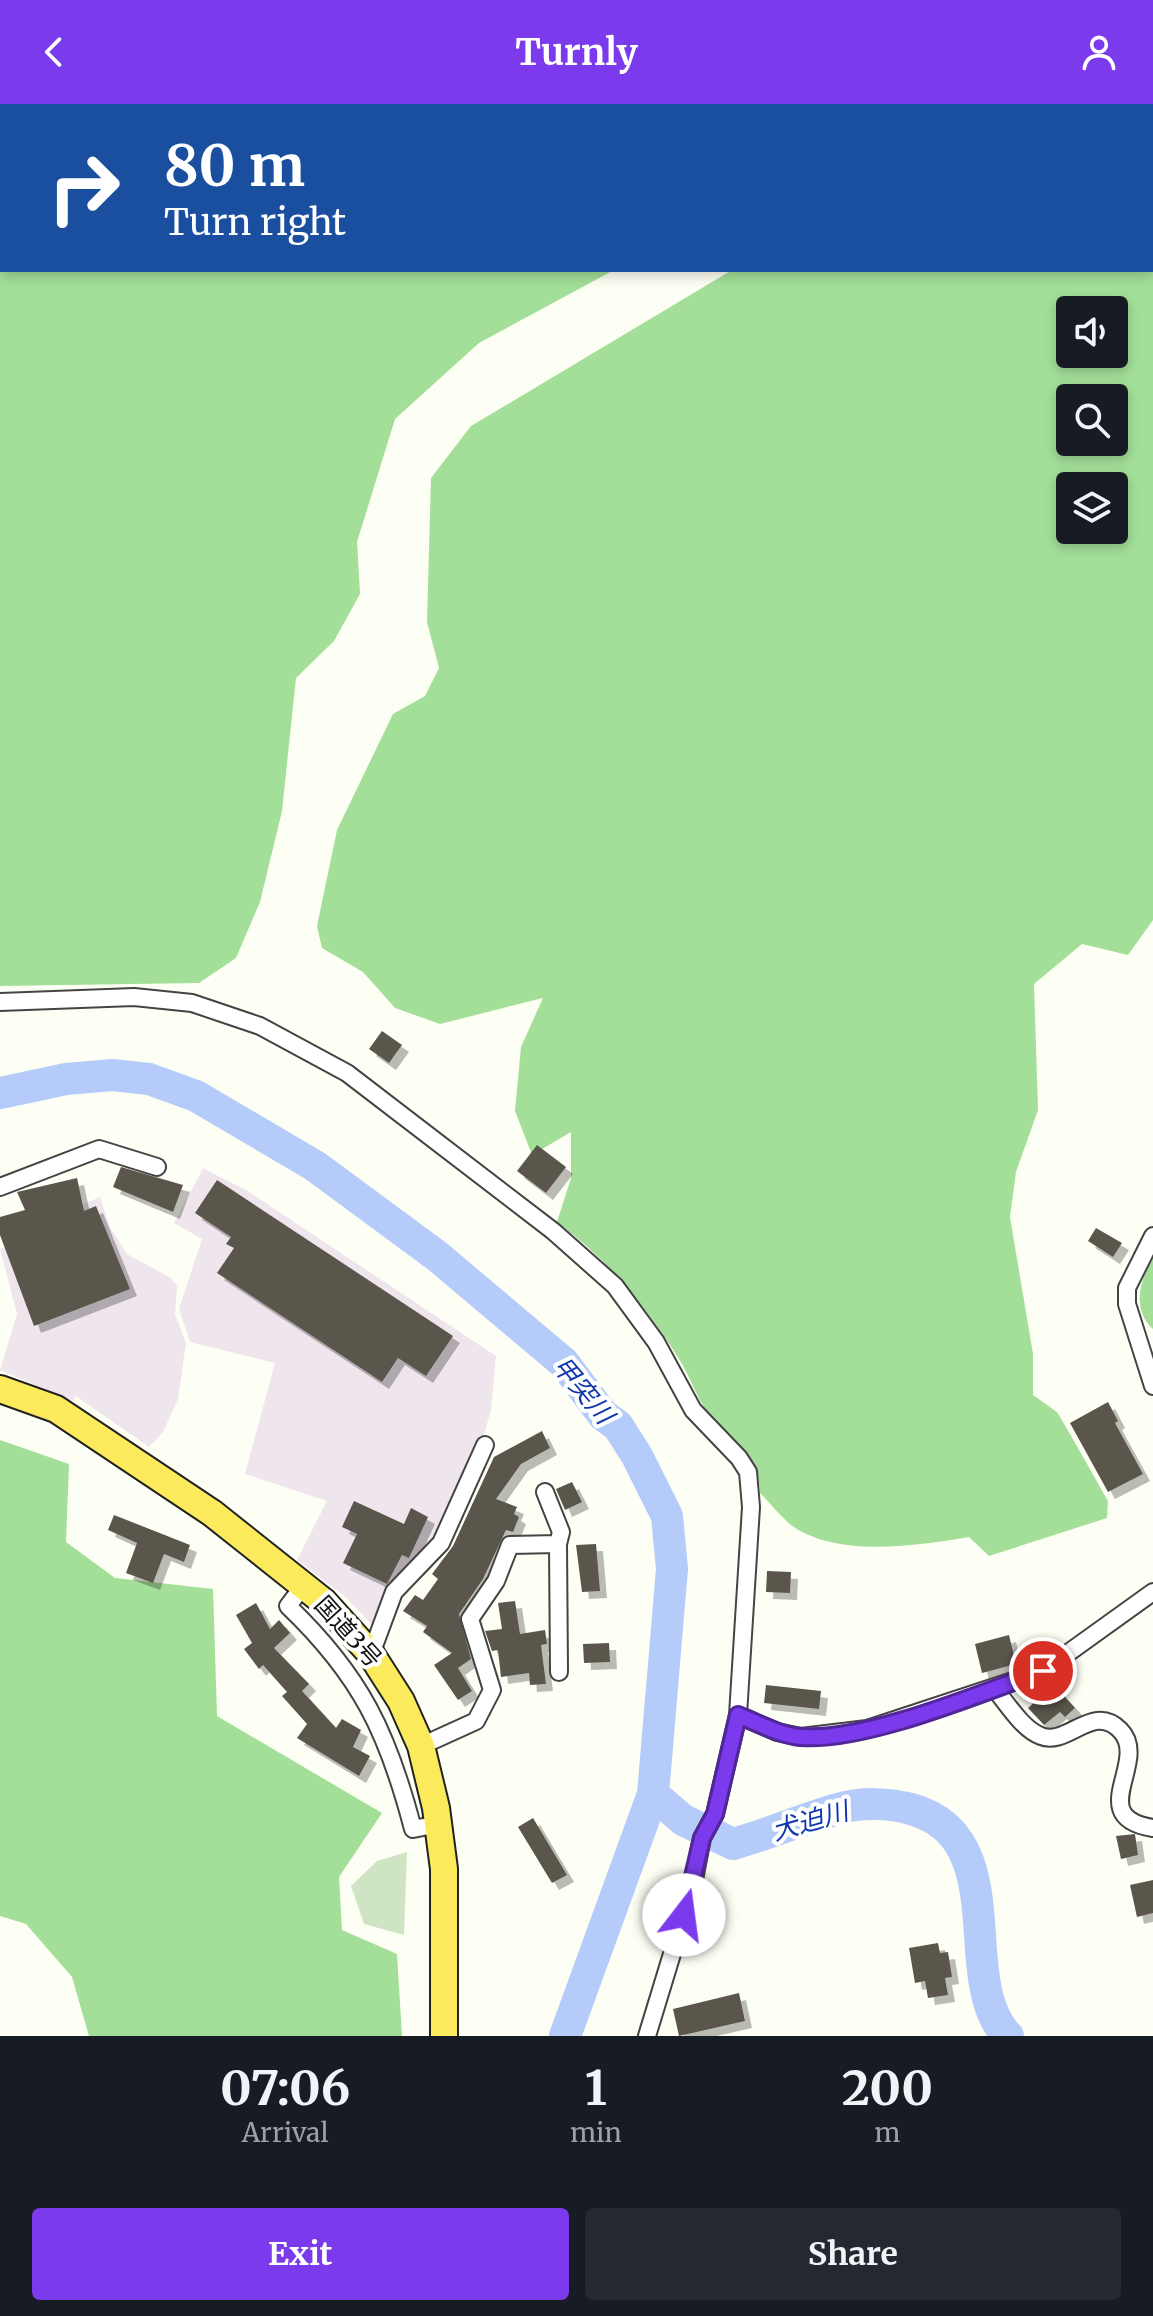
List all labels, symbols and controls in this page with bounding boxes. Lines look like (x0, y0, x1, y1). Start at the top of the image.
icon: back (32, 30, 76, 74)
text: Turnly (515, 30, 638, 75)
icon: person (1077, 30, 1121, 74)
text: 80 m (164, 131, 305, 201)
icon: right (32, 136, 136, 240)
text: Turn right (164, 200, 346, 245)
map controls (1056, 296, 1128, 544)
button: sound (1056, 296, 1128, 368)
button: search (1056, 384, 1128, 456)
button: layers (1056, 472, 1128, 544)
water label: 甲突川 (546, 1349, 623, 1432)
street label: 国道3号 (308, 1589, 389, 1674)
pin (1009, 1637, 1077, 1705)
icon: arrive (1021, 1649, 1065, 1693)
water label: 犬迫川 (768, 1793, 855, 1847)
position arrow (642, 1873, 726, 1957)
text: 07:06 (220, 2058, 350, 2118)
text: 1 (585, 2058, 607, 2118)
text: 200 (842, 2058, 933, 2118)
text: Arrival (242, 2116, 329, 2149)
text: min (570, 2116, 622, 2149)
text: m (874, 2116, 900, 2149)
button: Exit (32, 2208, 569, 2300)
button: Share (585, 2208, 1121, 2300)

